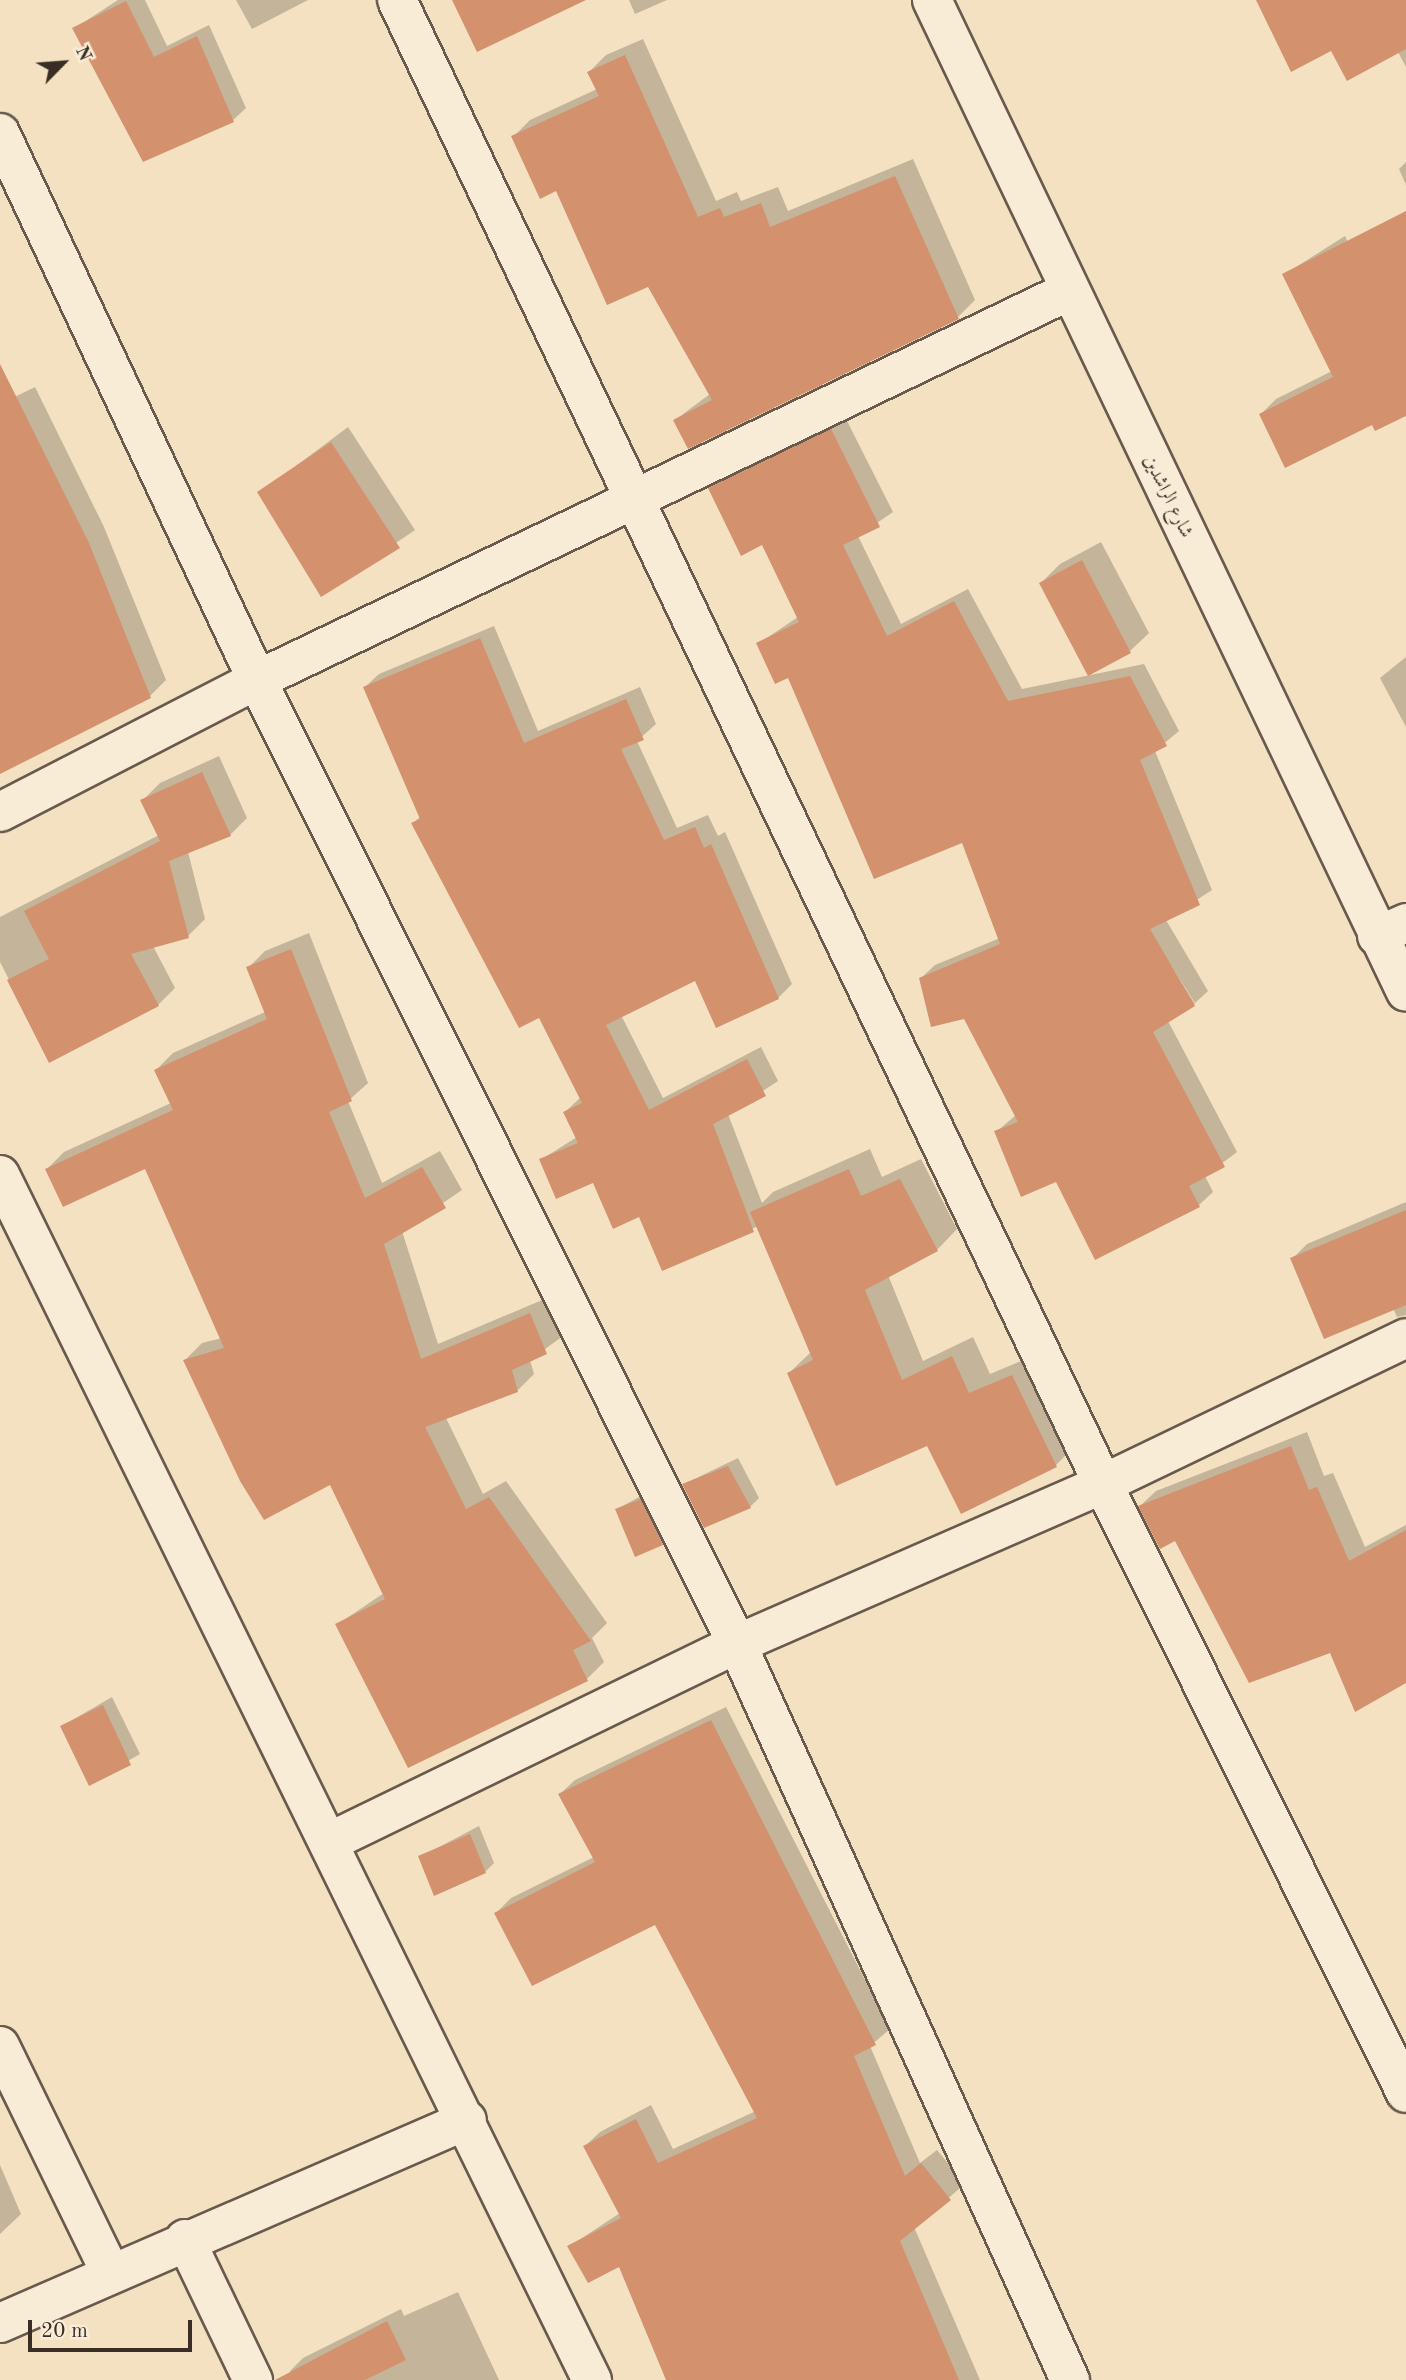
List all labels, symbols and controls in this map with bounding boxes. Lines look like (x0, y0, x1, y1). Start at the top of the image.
north arrow (28, 28, 98, 98)
text: N (71, 43, 94, 65)
street label: شارع الراشدين (1137, 452, 1197, 542)
scale bar (32, 2306, 196, 2350)
text: 20 m (41, 2321, 88, 2342)

